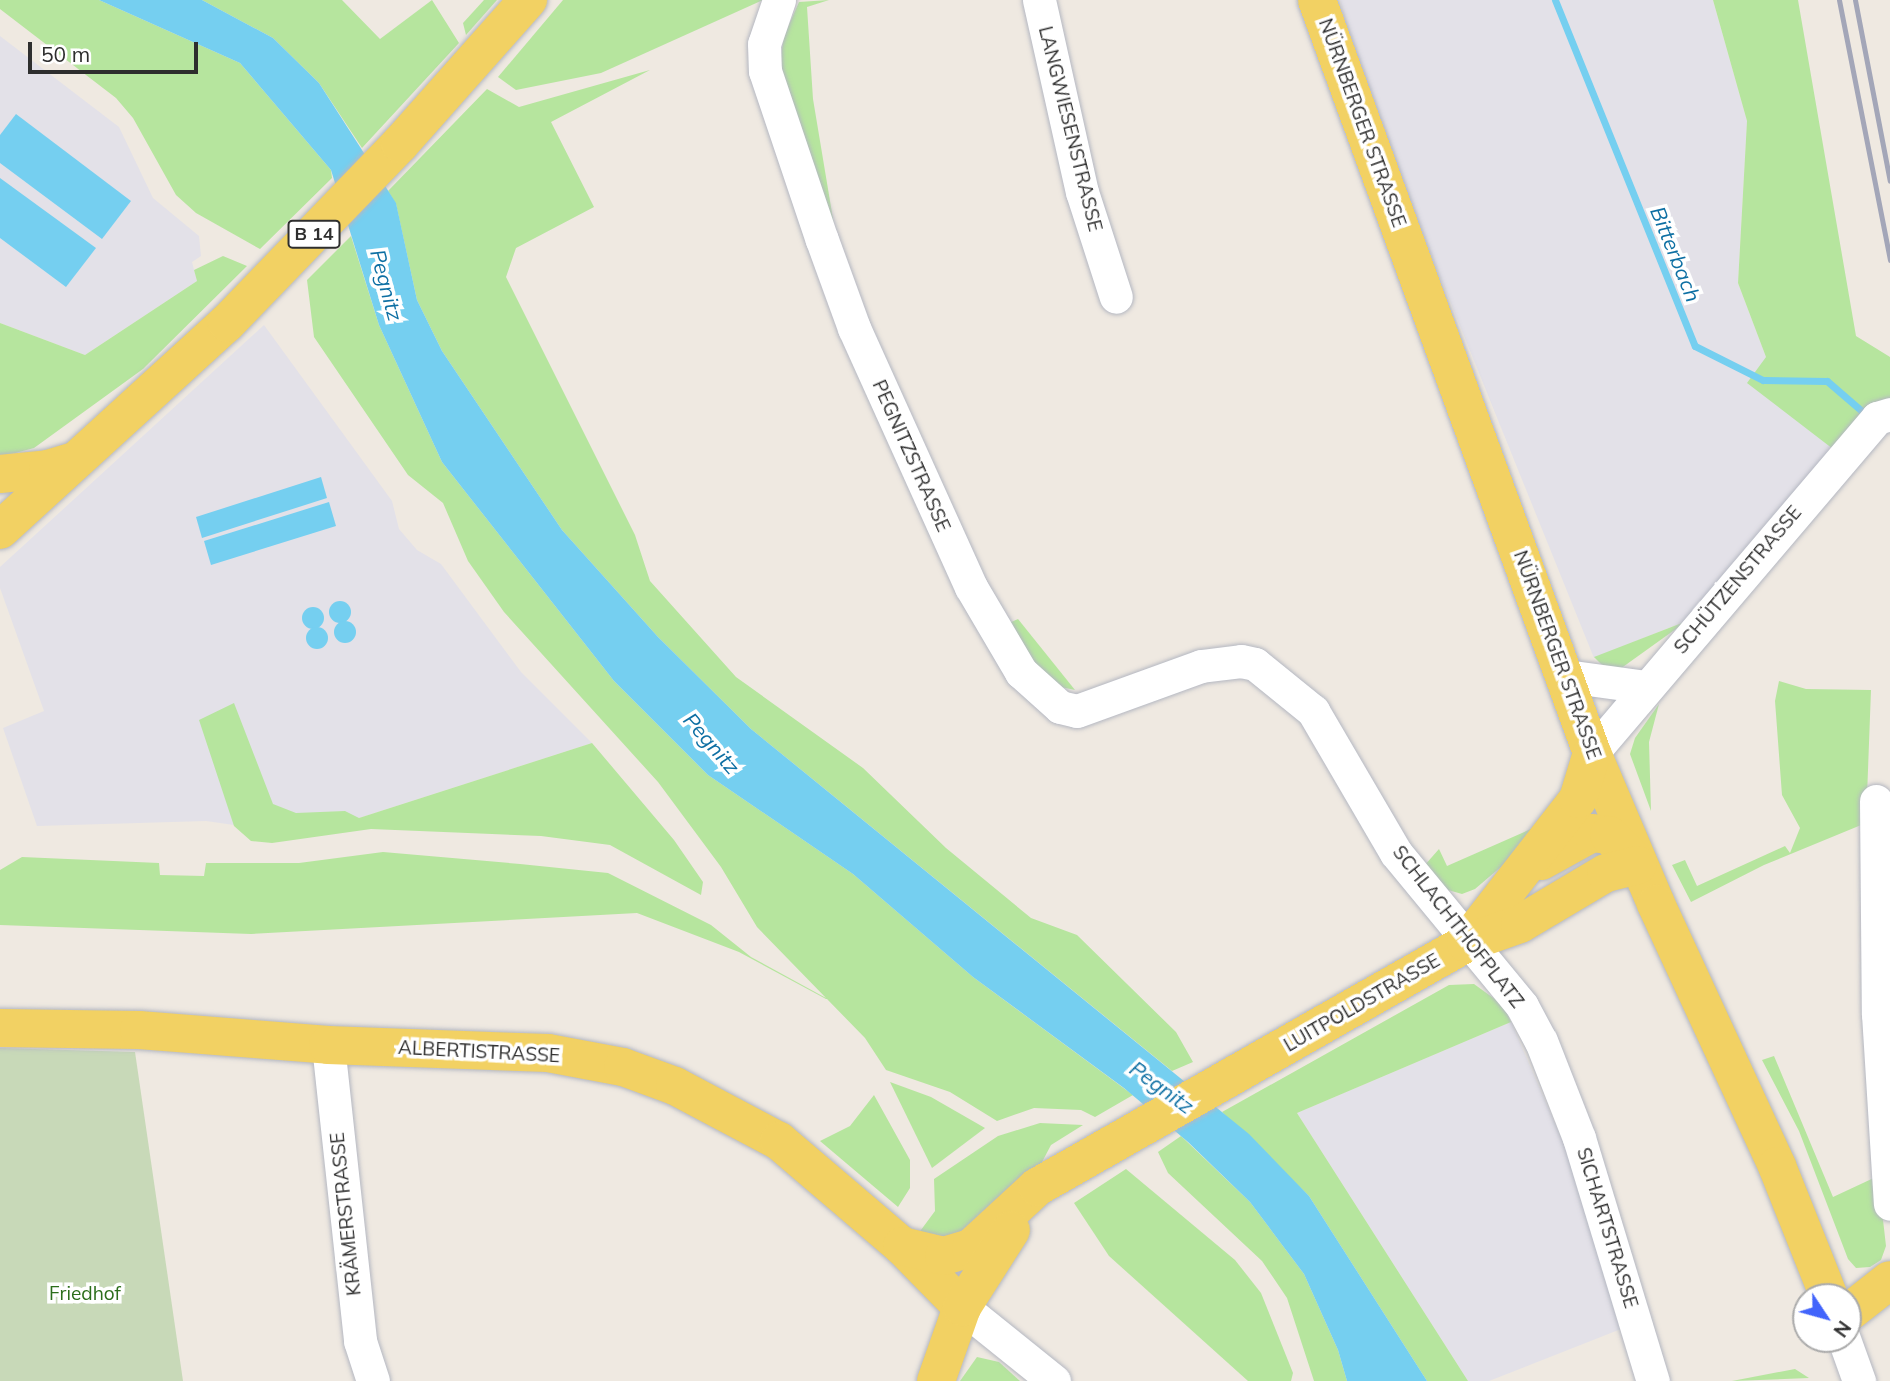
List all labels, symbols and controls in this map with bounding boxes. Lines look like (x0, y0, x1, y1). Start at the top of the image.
street label: NÜRNBERGER STRASSE (1314, 16, 1410, 230)
street label: LANGWIESENSTRASSE (1033, 24, 1107, 234)
scale bar (32, 28, 201, 72)
text: 50 m (41, 41, 90, 67)
water label: Bitterbach (1645, 203, 1707, 305)
road number: B 14 (286, 220, 342, 248)
water label: Pegnitz (365, 247, 409, 323)
street label: PEGNITZSTRASSE (867, 377, 955, 535)
street label: SCHÜTZENSTRASSE (1669, 501, 1807, 659)
street label: NÜRNBERGER STRASSE (1509, 548, 1605, 762)
water label: Pegnitz (679, 707, 745, 779)
street label: SCHLACHTHOFPLATZ (1388, 841, 1528, 1013)
street label: LUITPOLDSTRASSE (1280, 949, 1444, 1057)
street label: ALBERTISTRASSE (397, 1036, 561, 1068)
water label: Pegnitz (1125, 1055, 1199, 1119)
street label: KRÄMERSTRASSE (326, 1131, 366, 1297)
street label: SICHARTSTRASSE (1572, 1145, 1642, 1311)
park label: Friedhof (49, 1283, 121, 1305)
north arrow (1792, 1283, 1862, 1353)
text: N (1828, 1316, 1856, 1342)

